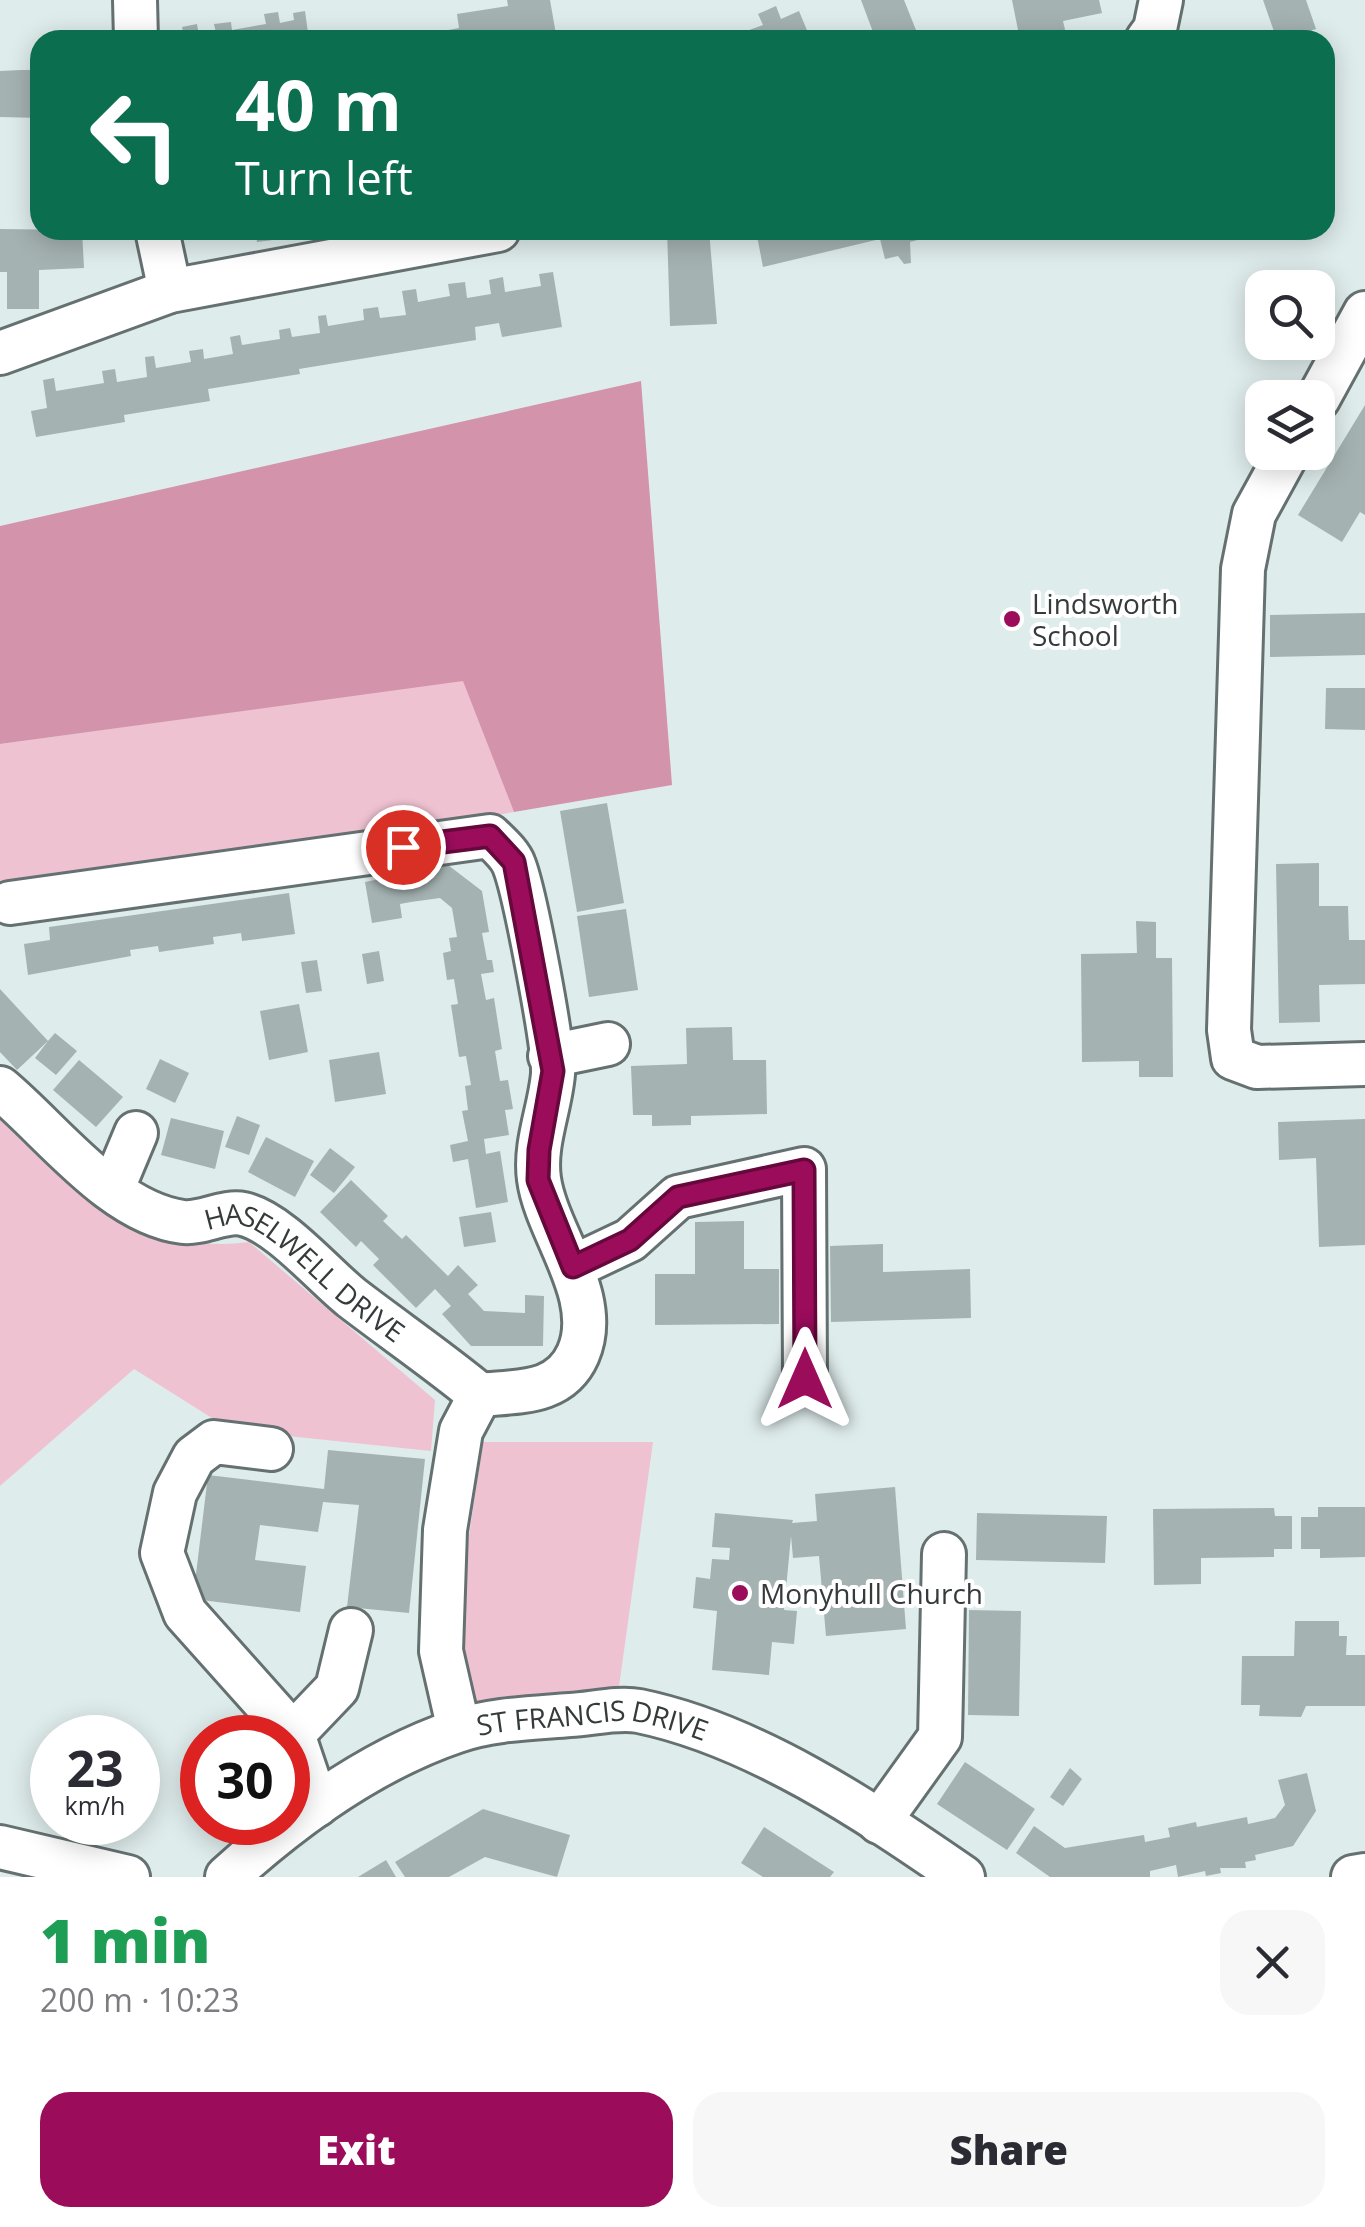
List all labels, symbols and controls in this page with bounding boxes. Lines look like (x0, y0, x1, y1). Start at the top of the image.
text: 40 m (235, 56, 402, 152)
icon: left (70, 70, 200, 200)
text: Turn left (235, 147, 413, 208)
map controls (1245, 270, 1335, 470)
button: search (1245, 270, 1335, 360)
button: layers (1245, 380, 1335, 470)
place label: Lindsworth School (1032, 584, 1178, 654)
marker: Lindsworth School (1001, 608, 1023, 630)
pin (361, 805, 446, 890)
icon: arrive (376, 820, 431, 875)
street label: HASELWELL DRIVE (200, 1194, 413, 1350)
position arrow (753, 1327, 857, 1431)
place label: Monyhull Church (760, 1574, 983, 1612)
marker: Monyhull Church (729, 1582, 751, 1604)
street label: ST FRANCIS DRIVE (473, 1691, 714, 1749)
speed limit sign: 30 (180, 1715, 310, 1845)
text: 23 (66, 1734, 124, 1802)
text: km/h (65, 1788, 125, 1822)
text: 1 min (40, 1899, 210, 1981)
button: close (1220, 1910, 1325, 2015)
text: 200 m · 10:23 (40, 1978, 239, 2021)
button: Exit (40, 2092, 673, 2207)
button: Share (693, 2092, 1325, 2207)

